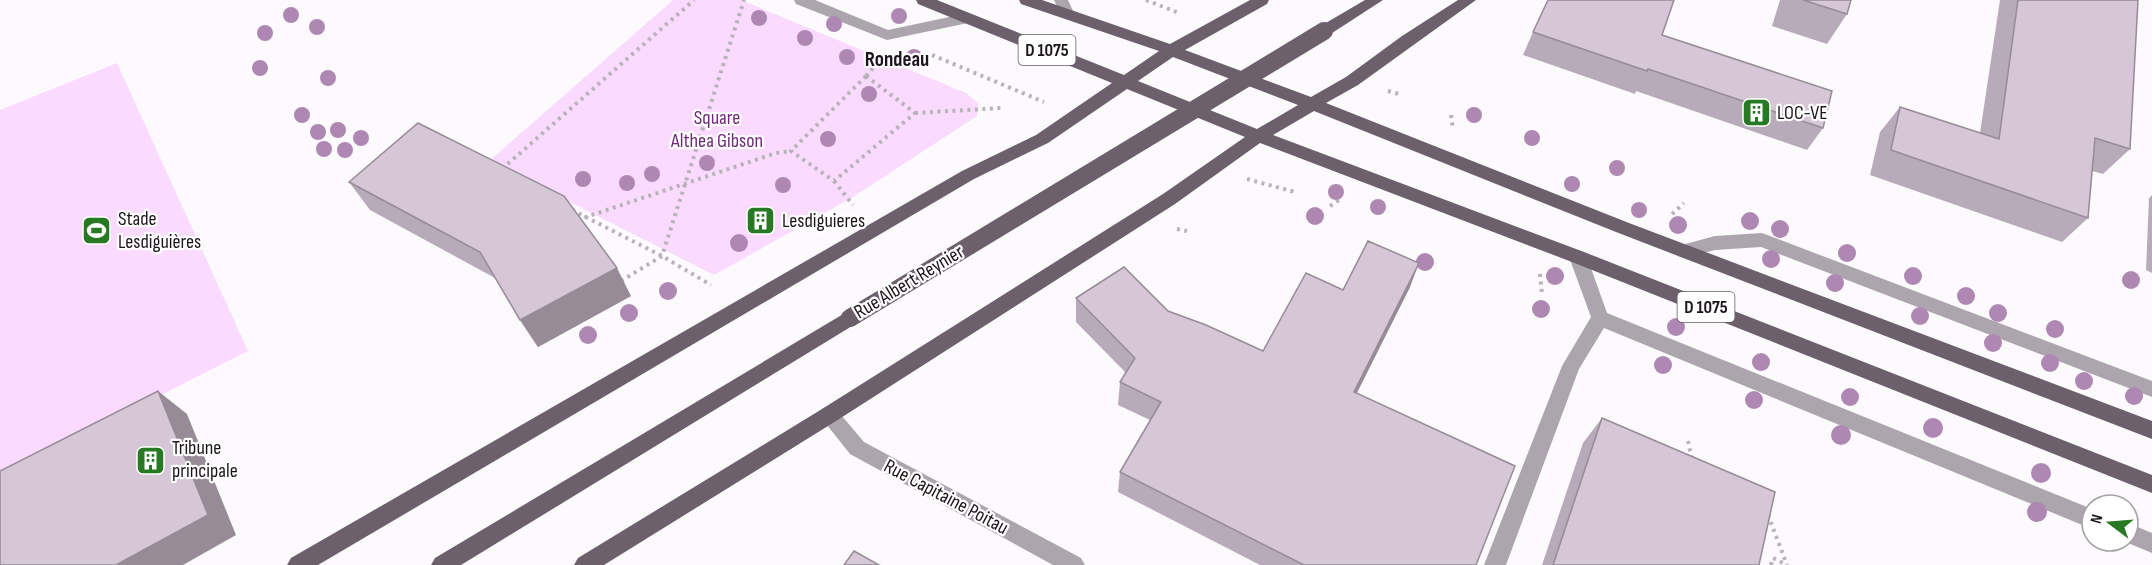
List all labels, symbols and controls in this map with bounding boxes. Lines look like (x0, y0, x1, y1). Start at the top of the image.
road number: D 1075 (1018, 35, 1076, 65)
district label: Rondeau (865, 47, 929, 72)
building icon: LOC-VE (1740, 97, 1772, 129)
place label: LOC-VE (1777, 101, 1828, 125)
park label: Square Althea Gibson (670, 106, 763, 153)
building icon: Lesdiguieres (745, 205, 777, 237)
place label: Stade Lesdiguières (118, 207, 201, 254)
place label: Lesdiguieres (782, 209, 865, 233)
sports icon: Stade Lesdiguières (81, 214, 113, 246)
street label: Rue Albert Reynier (850, 240, 968, 324)
road number: D 1075 (1678, 292, 1734, 322)
place label: Tribune principale (172, 436, 238, 483)
building icon: Tribune principale (135, 444, 167, 476)
street label: Rue Capitaine Poitau (880, 454, 1012, 540)
north arrow (2080, 493, 2140, 553)
text: N (2087, 513, 2107, 526)

